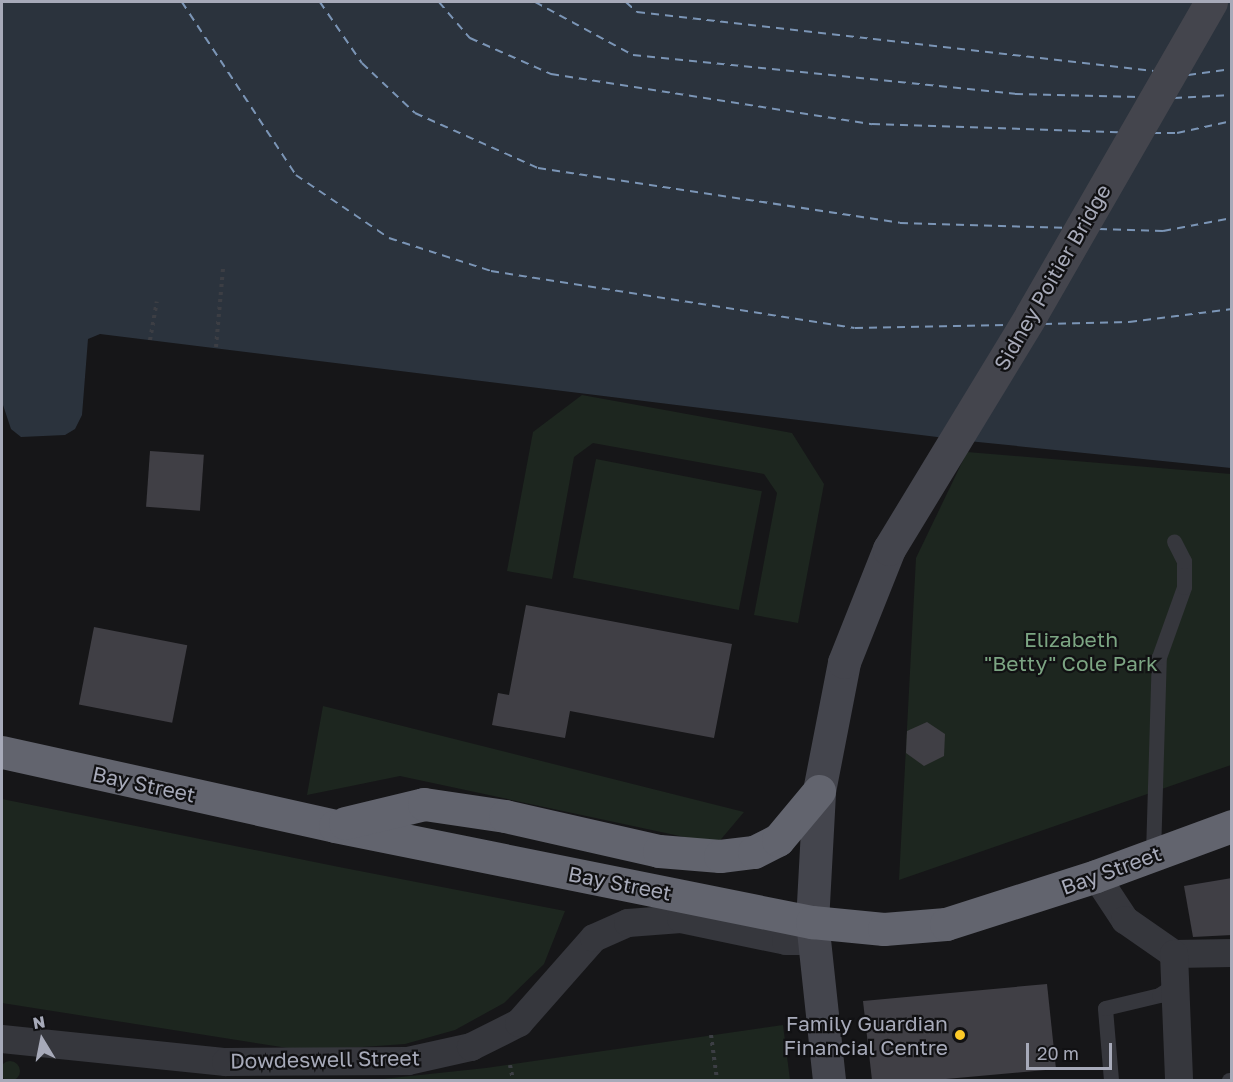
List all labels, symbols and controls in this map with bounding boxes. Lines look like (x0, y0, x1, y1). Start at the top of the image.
street label: Sidney Poitier Bridge (988, 179, 1116, 375)
park label: Elizabeth "Betty" Cole Park (984, 626, 1158, 676)
street label: Bay Street (90, 761, 198, 807)
street label: Bay Street (1058, 840, 1164, 900)
street label: Bay Street (566, 861, 674, 905)
north arrow (12, 1010, 72, 1070)
place label: Family Guardian Financial Centre (784, 1010, 948, 1060)
text: N (31, 1011, 47, 1033)
marker: Family Guardian Financial Centre (953, 1028, 967, 1042)
scale bar (1029, 1031, 1114, 1069)
text: 20 m (1037, 1042, 1079, 1064)
street label: Dowdeswell Street (230, 1045, 420, 1073)

